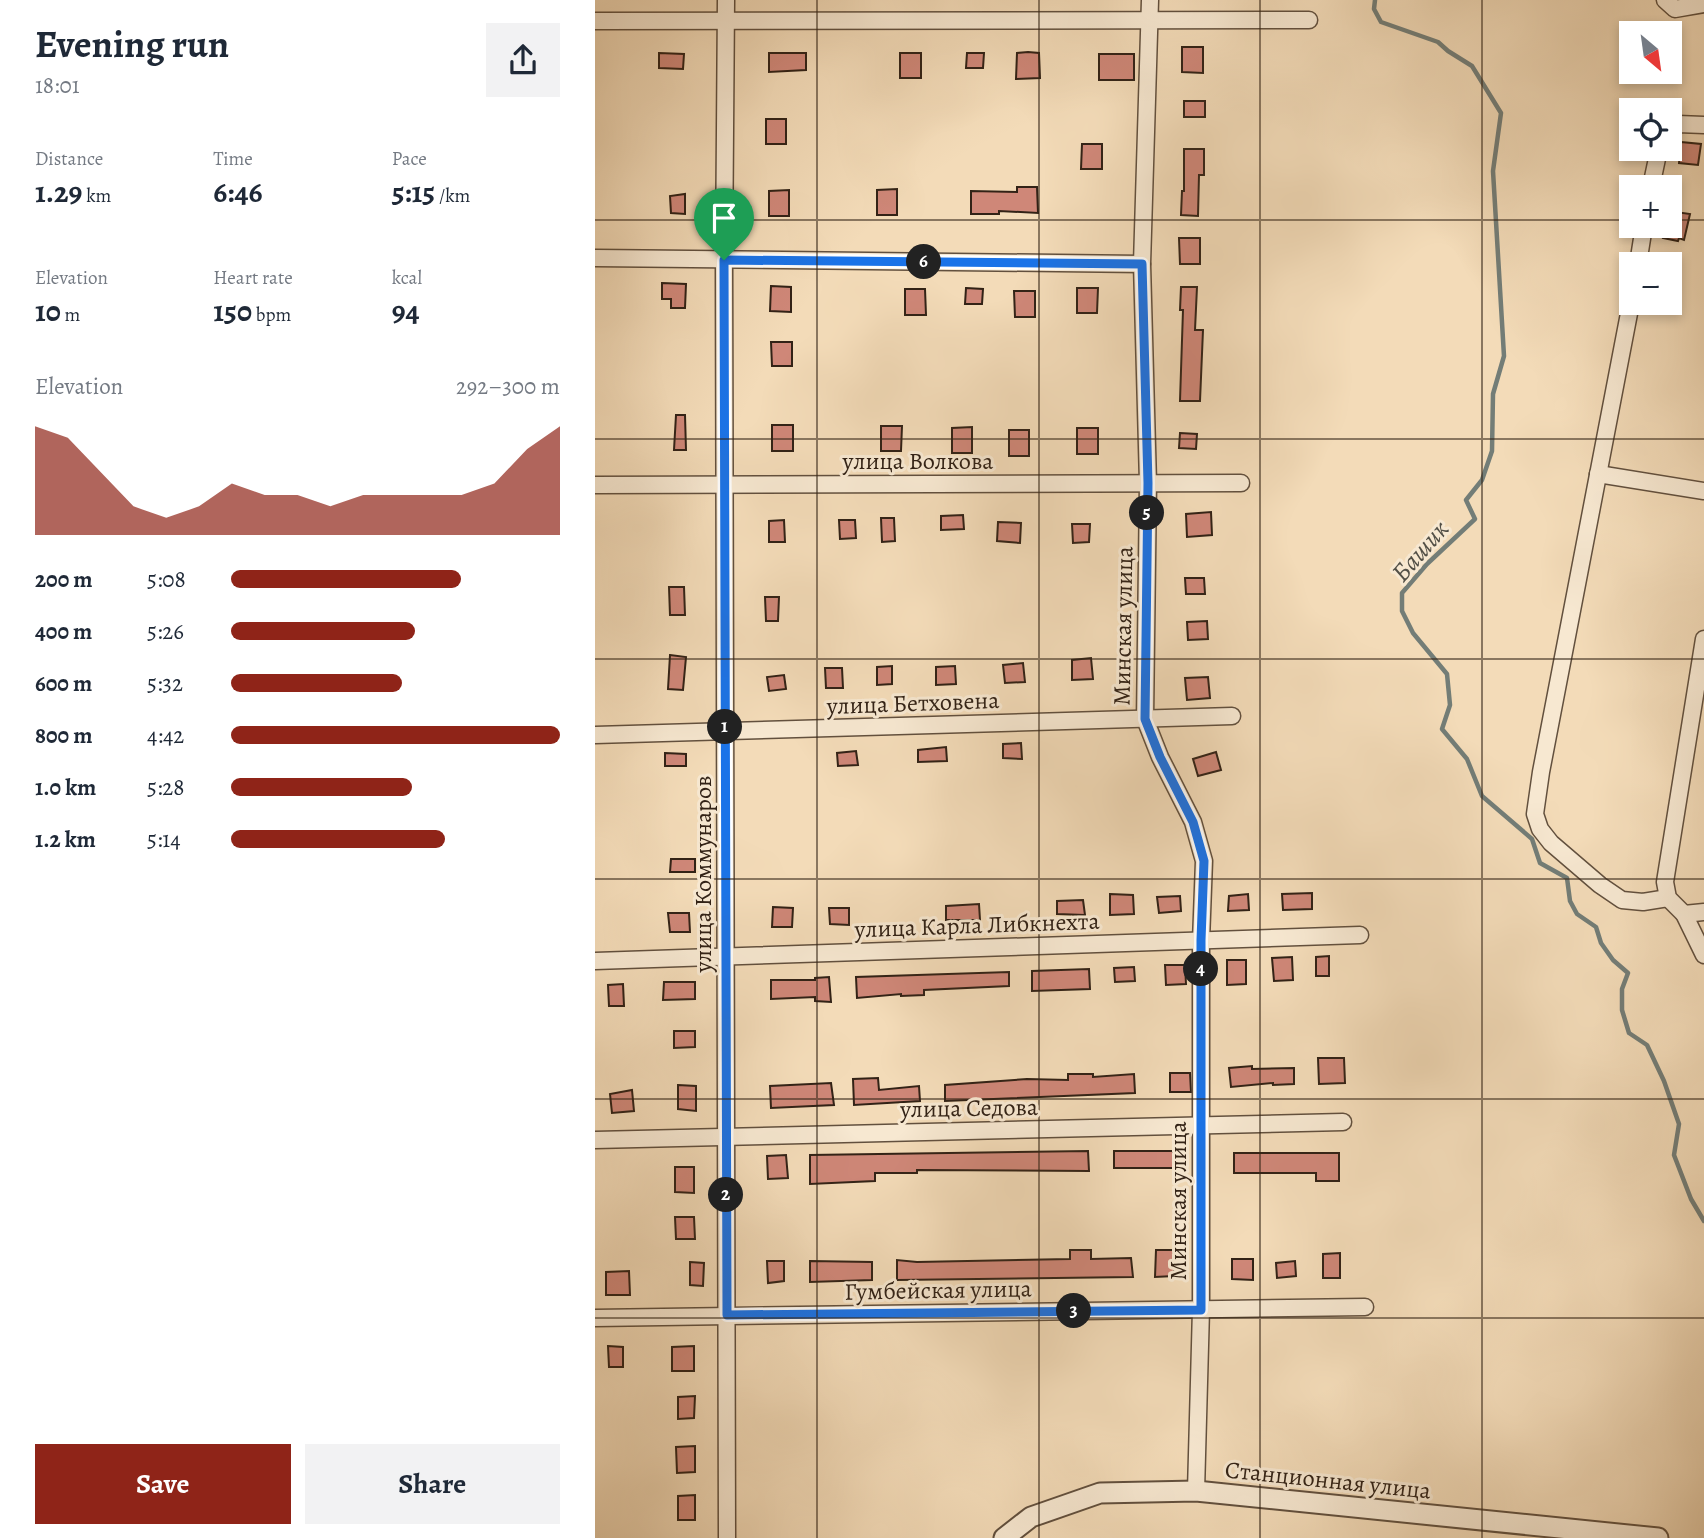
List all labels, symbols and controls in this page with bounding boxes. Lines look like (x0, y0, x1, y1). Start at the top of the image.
text: Evening run (35, 18, 229, 70)
north arrow (1619, 21, 1682, 84)
map controls (1619, 21, 1682, 315)
button: share (486, 23, 560, 97)
text: 18:01 (35, 70, 80, 101)
button: locate (1619, 98, 1682, 161)
text: Distance (35, 146, 103, 172)
text: Time (213, 146, 253, 172)
text: Pace (392, 146, 427, 172)
text: 1.29 (35, 172, 82, 212)
text: 6:46 (213, 172, 263, 212)
text: 5:15 (392, 172, 435, 212)
button: + (1619, 175, 1682, 238)
text: km (82, 183, 111, 209)
text: /km (435, 183, 470, 209)
pin (694, 188, 754, 260)
icon: arrive (705, 199, 743, 237)
pin: 6 (907, 244, 941, 280)
text: 6 (919, 248, 928, 274)
button: − (1619, 252, 1682, 315)
text: Elevation (35, 265, 108, 291)
text: Heart rate (213, 265, 293, 291)
text: kcal (392, 265, 422, 291)
text: 10 (35, 291, 61, 331)
text: 150 (213, 291, 252, 331)
text: 94 (392, 291, 420, 331)
text: m (61, 302, 80, 328)
text: bpm (252, 302, 291, 328)
text: Elevation (35, 371, 123, 402)
text: 292–300 m (456, 371, 560, 402)
street label: улица Волкова (842, 445, 993, 477)
pin: 5 (1129, 496, 1165, 530)
text: 5 (1142, 499, 1151, 525)
water label: Башик (1383, 512, 1457, 589)
street label: Минская улица (1106, 546, 1140, 706)
text: 200 m (35, 564, 93, 595)
text: 5:08 (147, 564, 186, 595)
text: 400 m (35, 616, 92, 647)
text: 5:26 (147, 616, 184, 647)
text: 600 m (35, 668, 92, 699)
text: 5:32 (147, 668, 183, 699)
street label: улица Бетховена (825, 684, 1000, 722)
pin: 1 (708, 710, 743, 744)
text: 1 (721, 713, 728, 739)
text: 800 m (35, 720, 92, 751)
text: 4:42 (147, 720, 184, 751)
text: 1.0 km (35, 772, 96, 803)
text: 5:28 (147, 772, 184, 803)
street label: улица Коммунаров (687, 776, 719, 974)
text: 1.2 km (35, 824, 96, 855)
text: 5:14 (147, 824, 181, 855)
street label: улица Карла Либкнехта (853, 905, 1100, 945)
pin: 4 (1183, 951, 1219, 986)
text: 4 (1196, 955, 1205, 981)
street label: улица Седова (899, 1091, 1038, 1125)
street label: Минская улица (1162, 1121, 1194, 1281)
pin: 2 (709, 1178, 743, 1212)
text: 2 (721, 1181, 730, 1207)
street label: Гумбейская улица (844, 1272, 1032, 1308)
pin: 3 (1057, 1294, 1091, 1328)
text: 3 (1069, 1297, 1078, 1323)
button: Save (35, 1444, 291, 1524)
button: Share (305, 1444, 560, 1524)
street label: Станционная улица (1223, 1453, 1433, 1507)

